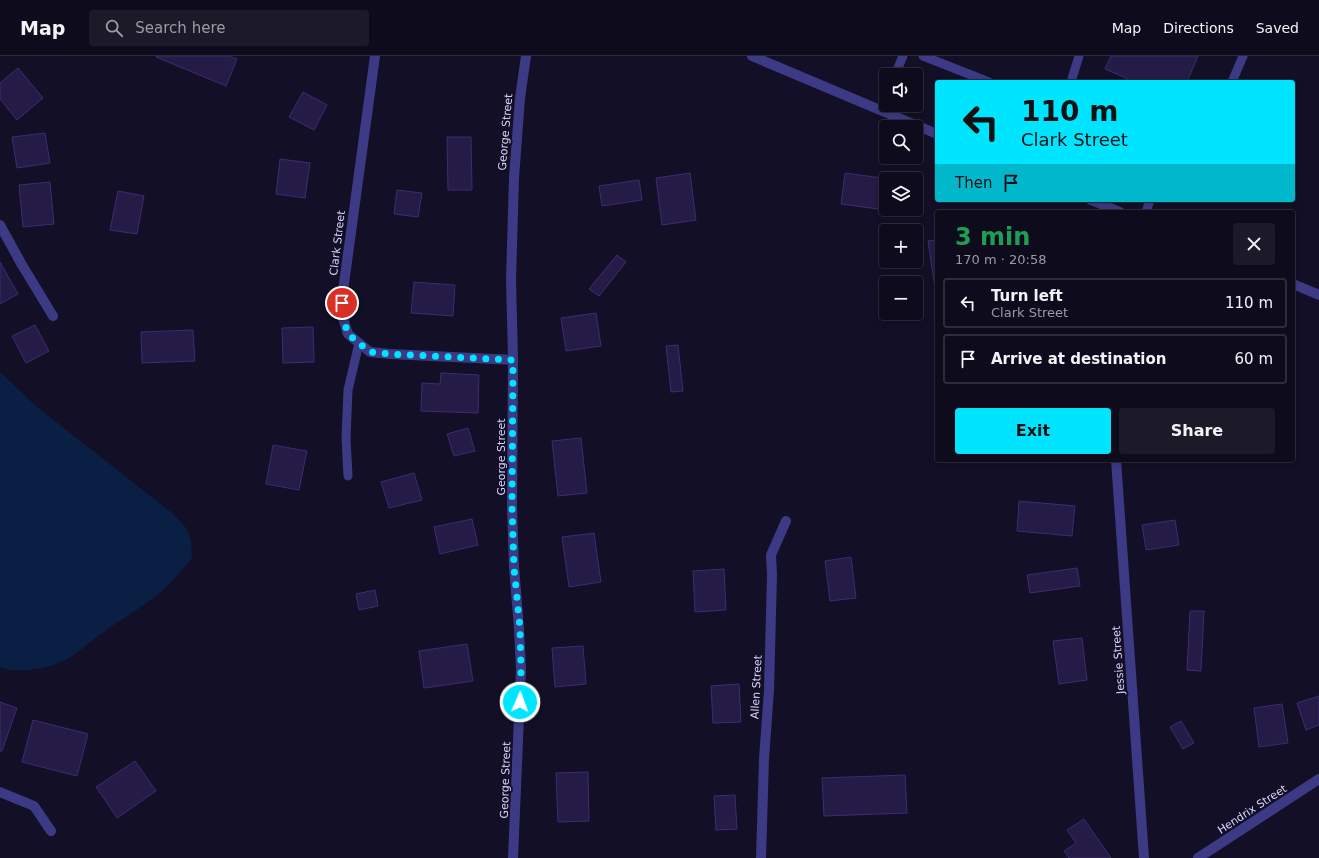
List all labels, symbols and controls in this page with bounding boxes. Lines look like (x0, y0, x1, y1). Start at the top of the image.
search box (89, 10, 369, 46)
text: Map (20, 17, 65, 39)
icon: search (103, 17, 125, 39)
text: Search here (135, 19, 225, 37)
text: Map (1112, 20, 1141, 36)
text: Directions (1163, 20, 1234, 36)
text: Saved (1256, 20, 1299, 36)
map controls (879, 68, 923, 320)
button: sound (879, 68, 923, 112)
street label: George Street (496, 92, 515, 171)
text: 110 m (1021, 95, 1118, 128)
icon: left (955, 96, 1007, 148)
button: search (879, 120, 923, 164)
text: Clark Street (1021, 129, 1128, 150)
button: layers (879, 172, 923, 216)
icon: arrive (1000, 172, 1022, 194)
text: Then (955, 174, 992, 192)
street label: Clark Street (327, 209, 348, 276)
text: 3 min (955, 223, 1030, 251)
button: close (1233, 223, 1275, 265)
button: + (879, 224, 923, 268)
text: 170 m · 20:58 (955, 252, 1046, 267)
button: − (879, 276, 923, 320)
pin (325, 286, 359, 320)
text: Turn left (991, 287, 1063, 305)
icon: arrive (331, 292, 353, 314)
icon: left (957, 292, 979, 314)
text: 110 m (1225, 294, 1273, 312)
text: Clark Street (991, 305, 1068, 320)
icon: arrive (957, 348, 979, 370)
text: Arrive at destination (991, 350, 1166, 368)
text: 60 m (1235, 350, 1273, 368)
button: Exit (955, 408, 1111, 454)
button: Share (1119, 408, 1275, 454)
street label: George Street (495, 418, 508, 496)
street label: Jessie Street (1110, 625, 1127, 695)
street label: Allen Street (748, 654, 765, 719)
position arrow (499, 681, 541, 723)
street label: George Street (498, 741, 513, 819)
street label: Hendrix Street (1215, 782, 1290, 837)

